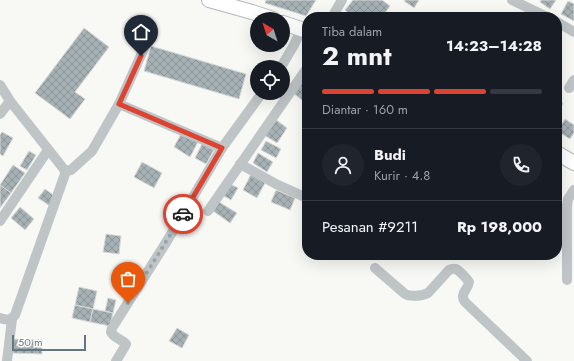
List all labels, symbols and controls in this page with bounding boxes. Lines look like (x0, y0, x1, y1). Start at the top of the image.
north arrow (250, 12, 290, 52)
map controls (250, 12, 290, 100)
pin (124, 15, 158, 56)
icon: home (130, 21, 152, 43)
text: Tiba dalam (322, 22, 382, 41)
text: 14:23–14:28 (446, 35, 542, 57)
text: 2 mnt (322, 37, 391, 75)
button: locate (250, 60, 290, 100)
text: Diantar · 160 m (322, 100, 408, 119)
button: person (322, 144, 364, 186)
text: Budi (374, 144, 406, 166)
button: phone (500, 144, 542, 186)
text: Kurir · 4.8 (374, 166, 430, 185)
courier (163, 194, 203, 234)
icon: car (172, 203, 194, 225)
text: Pesanan #9211 (322, 216, 418, 238)
text: Rp 198,000 (457, 216, 542, 238)
pin (111, 262, 145, 303)
icon: bag (117, 268, 139, 290)
scale bar (12, 333, 86, 352)
text: 50 m (18, 334, 43, 350)

